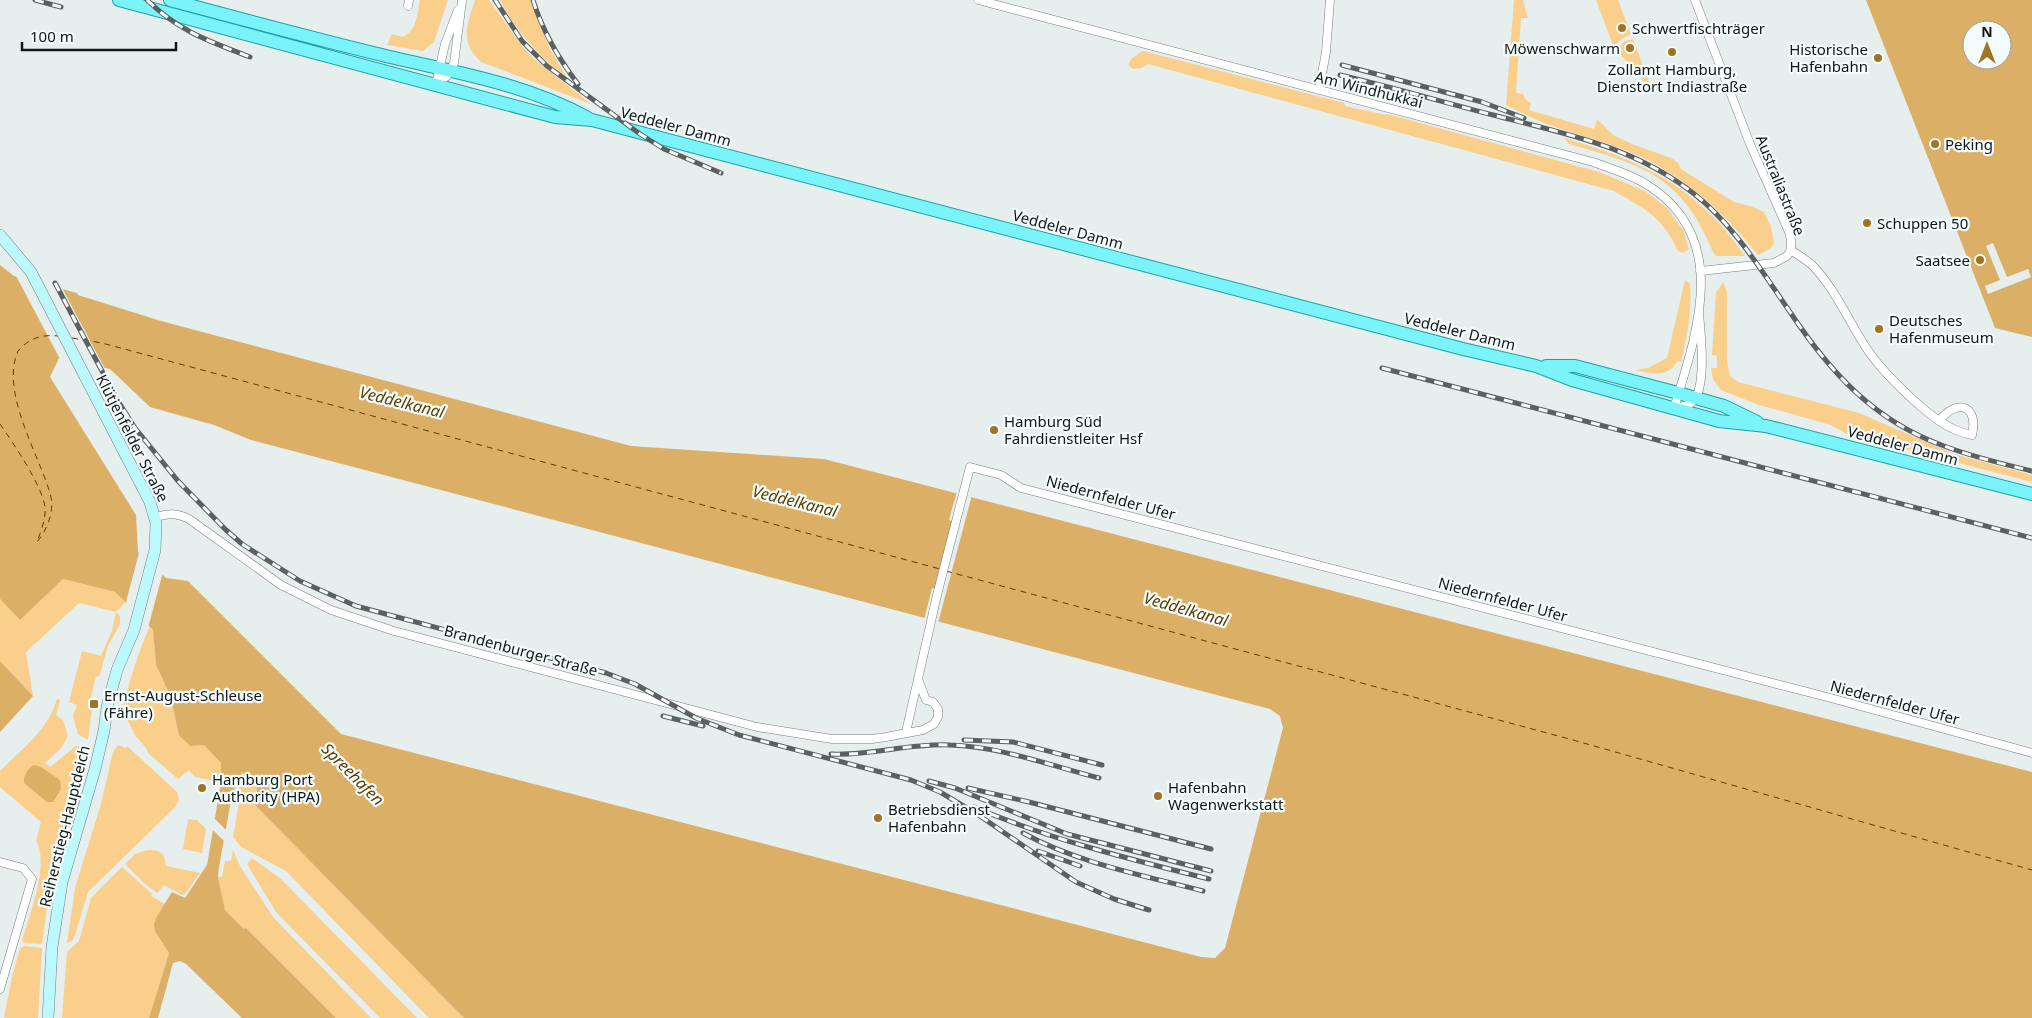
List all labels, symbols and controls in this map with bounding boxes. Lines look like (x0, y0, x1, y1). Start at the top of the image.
place label: Schwertfischträger (1632, 18, 1765, 38)
scale bar (22, 20, 176, 52)
north arrow (1962, 20, 2012, 70)
marker: Schwertfischträger (1616, 22, 1628, 34)
text: N (1981, 22, 1993, 41)
text: 100 m (30, 26, 74, 46)
place label: Möwenschwarm (1504, 38, 1620, 58)
place label: Historische Hafenbahn (1789, 39, 1868, 76)
marker: Möwenschwarm (1624, 42, 1636, 54)
marker: Zollamt Hamburg, Dienstort Indiastraße (1666, 46, 1678, 58)
marker: Historische Hafenbahn (1872, 52, 1884, 64)
place label: Zollamt Hamburg, Dienstort Indiastraße (1597, 59, 1747, 96)
street label: Am Windhukkai (1313, 66, 1425, 112)
street label: Veddeler Damm (618, 102, 734, 150)
street label: Australiastraße (1752, 132, 1810, 238)
place label: Peking (1945, 134, 1993, 154)
marker: Peking (1929, 138, 1941, 150)
street label: Veddeler Damm (1010, 205, 1126, 253)
place label: Schuppen 50 (1877, 213, 1968, 233)
marker: Schuppen 50 (1861, 217, 1873, 229)
place label: Saatsee (1915, 250, 1970, 270)
marker: Saatsee (1974, 254, 1986, 266)
street label: Veddeler Damm (1402, 308, 1518, 354)
place label: Deutsches Hafenmuseum (1889, 310, 1994, 347)
marker: Deutsches Hafenmuseum (1873, 323, 1885, 335)
street label: Klütjenfelder Straße (92, 371, 174, 505)
water label: Veddelkanal (357, 381, 448, 423)
place label: Hamburg Süd Fahrdienstleiter Hsf (1004, 411, 1143, 448)
street label: Veddeler Damm (1845, 421, 1961, 469)
marker: Hamburg Süd Fahrdienstleiter Hsf (988, 424, 1000, 436)
street label: Niedernfelder Ufer (1044, 470, 1178, 524)
water label: Veddelkanal (750, 480, 841, 522)
street label: Niedernfelder Ufer (1436, 572, 1570, 626)
water label: Veddelkanal (1141, 586, 1232, 632)
street label: Brandenburger Straße (442, 620, 600, 680)
street label: Niedernfelder Ufer (1828, 675, 1962, 729)
place label: Ernst-August-Schleuse (Fähre) (104, 685, 262, 722)
marker: Ernst-August-Schleuse (Fähre) (88, 698, 100, 710)
water label: Spreehafen (317, 738, 389, 810)
street label: Reiherstieg-Hauptdeich (34, 743, 94, 909)
place label: Hamburg Port Authority (HPA) (212, 769, 320, 806)
place label: Hafenbahn Wagenwerkstatt (1168, 777, 1284, 814)
marker: Hamburg Port Authority (HPA) (196, 782, 208, 794)
marker: Hafenbahn Wagenwerkstatt (1152, 790, 1164, 802)
place label: Betriebsdienst Hafenbahn (888, 799, 991, 836)
marker: Betriebsdienst Hafenbahn (872, 812, 884, 824)

